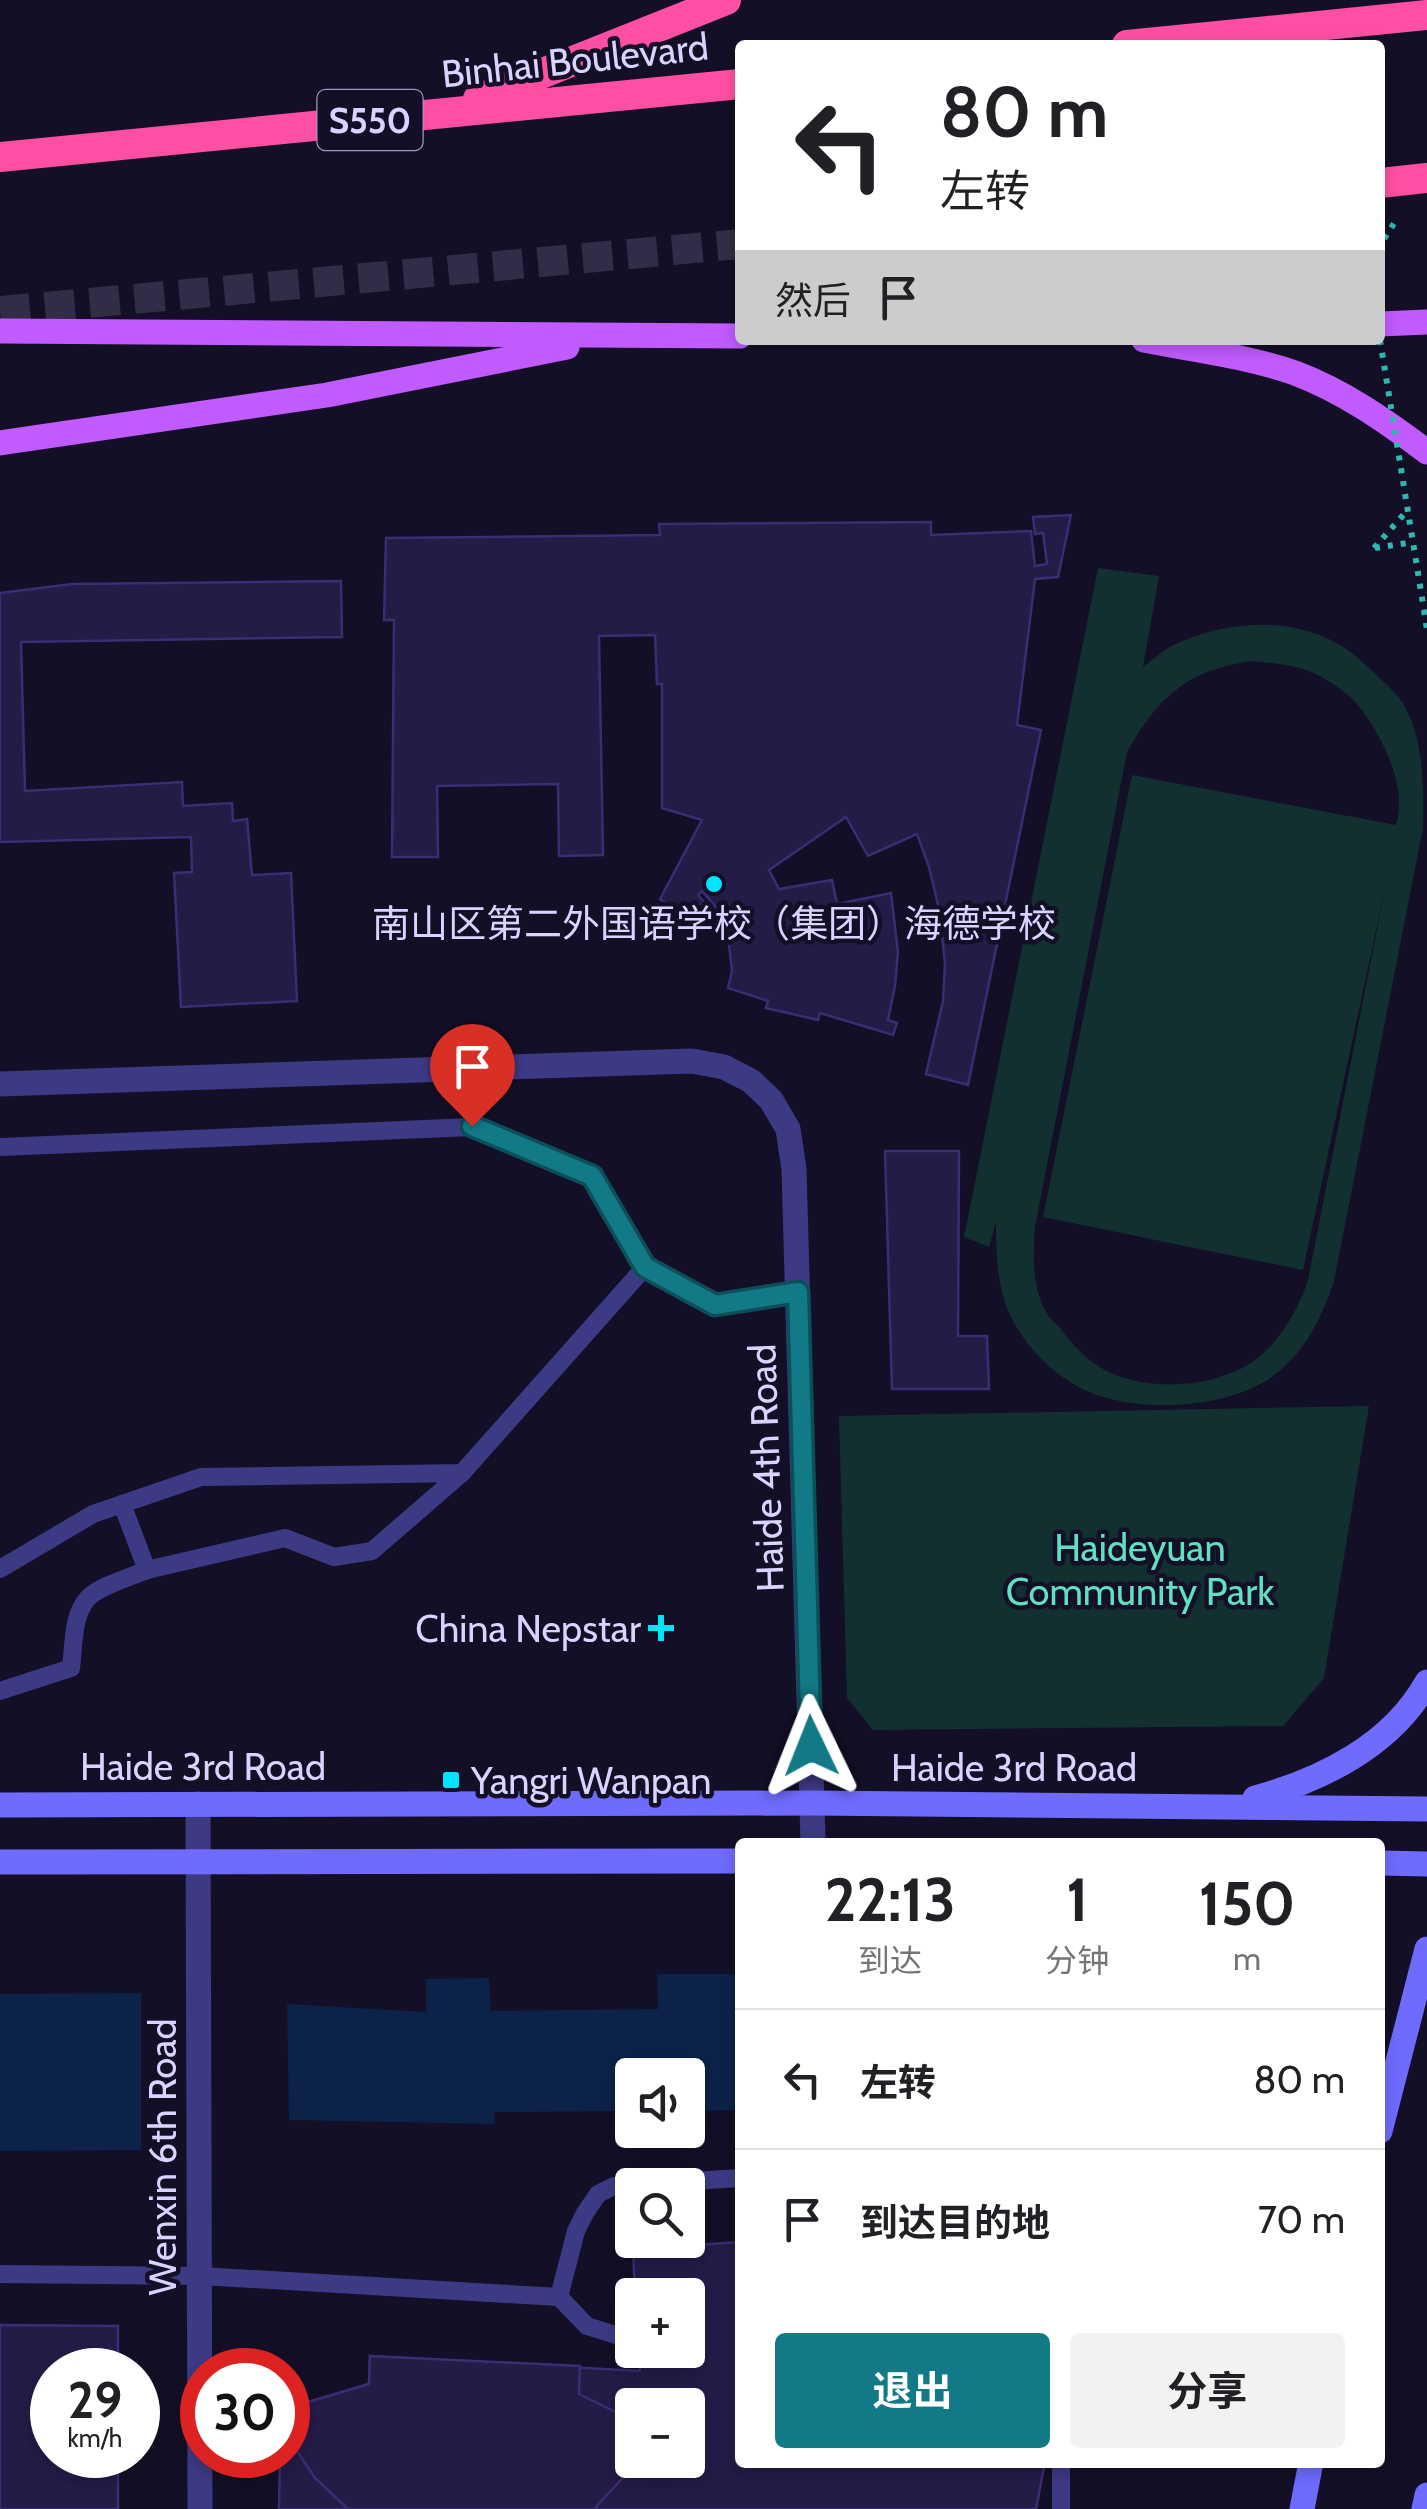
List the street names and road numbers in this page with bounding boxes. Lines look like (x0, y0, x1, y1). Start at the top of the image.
street label: Binhai Boulevard (439, 23, 711, 97)
road number: S550 (318, 90, 422, 150)
street label: Haide 4th Road (738, 1343, 794, 1593)
street label: Haide 3rd Road (80, 1743, 326, 1790)
street label: Haide 3rd Road (891, 1744, 1137, 1791)
street label: Wenxin 6th Road (139, 2019, 186, 2295)

